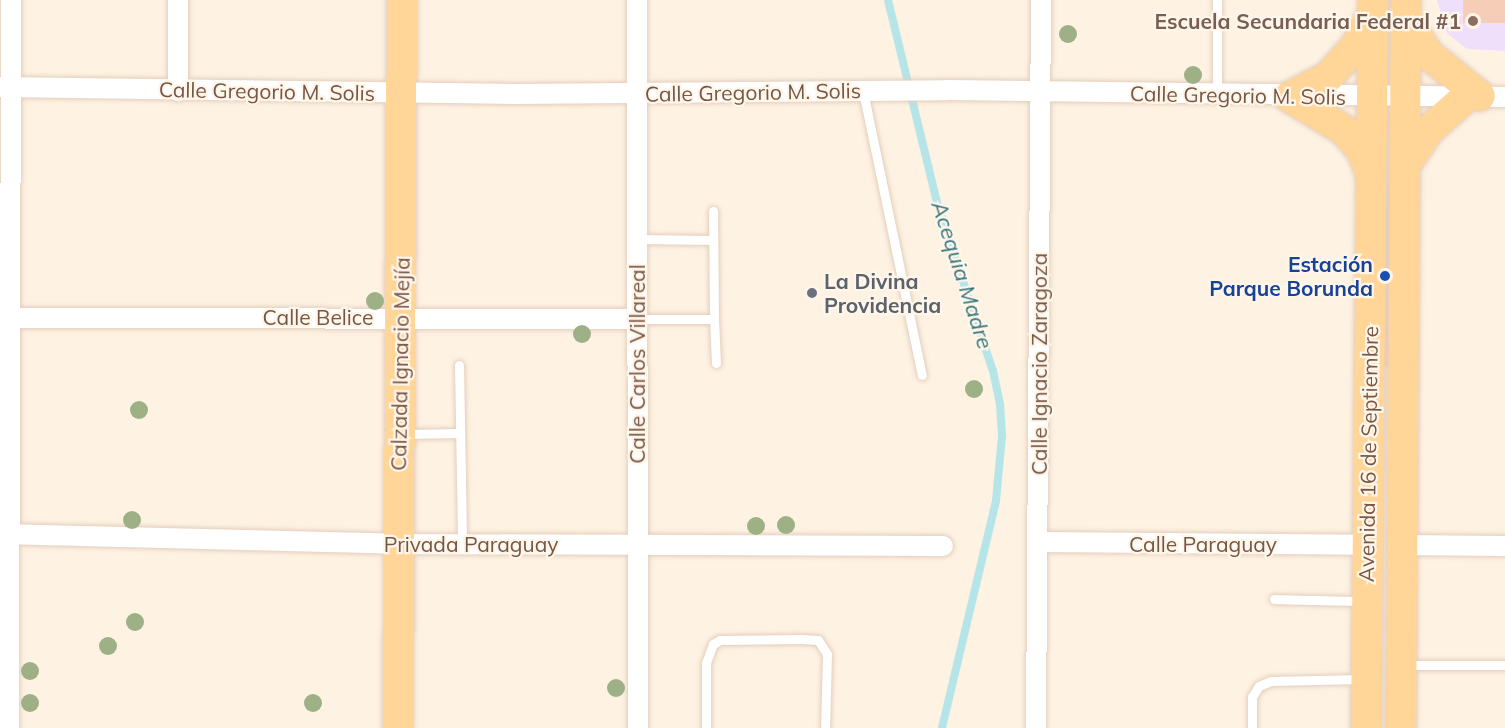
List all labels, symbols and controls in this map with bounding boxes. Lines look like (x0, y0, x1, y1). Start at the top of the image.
place label: Escuela Secundaria Federal #1 (1155, 8, 1461, 34)
marker: Escuela Secundaria Federal #1 (1466, 14, 1480, 28)
street label: Calle Gregorio M. Solis (159, 77, 375, 105)
street label: Calle Gregorio M. Solis (645, 78, 861, 106)
street label: Calle Gregorio M. Solis (1130, 81, 1346, 109)
water label: Acequia Madre (926, 198, 998, 352)
place label: Estación Parque Borunda (1209, 251, 1373, 301)
street label: Calle Ignacio Zaragoza (1026, 253, 1052, 475)
street label: Calzada Ignacio Mejía (386, 257, 414, 471)
street label: Calle Carlos Villareal (624, 264, 650, 464)
place label: La Divina Providencia (824, 268, 941, 318)
marker: Estación Parque Borunda (1378, 269, 1392, 283)
marker: La Divina Providencia (805, 286, 819, 300)
street label: Calle Belice (263, 304, 373, 330)
street label: Avenida 16 de Septiembre (1353, 326, 1383, 582)
street label: Privada Paraguay (384, 531, 558, 557)
street label: Calle Paraguay (1129, 531, 1277, 557)

